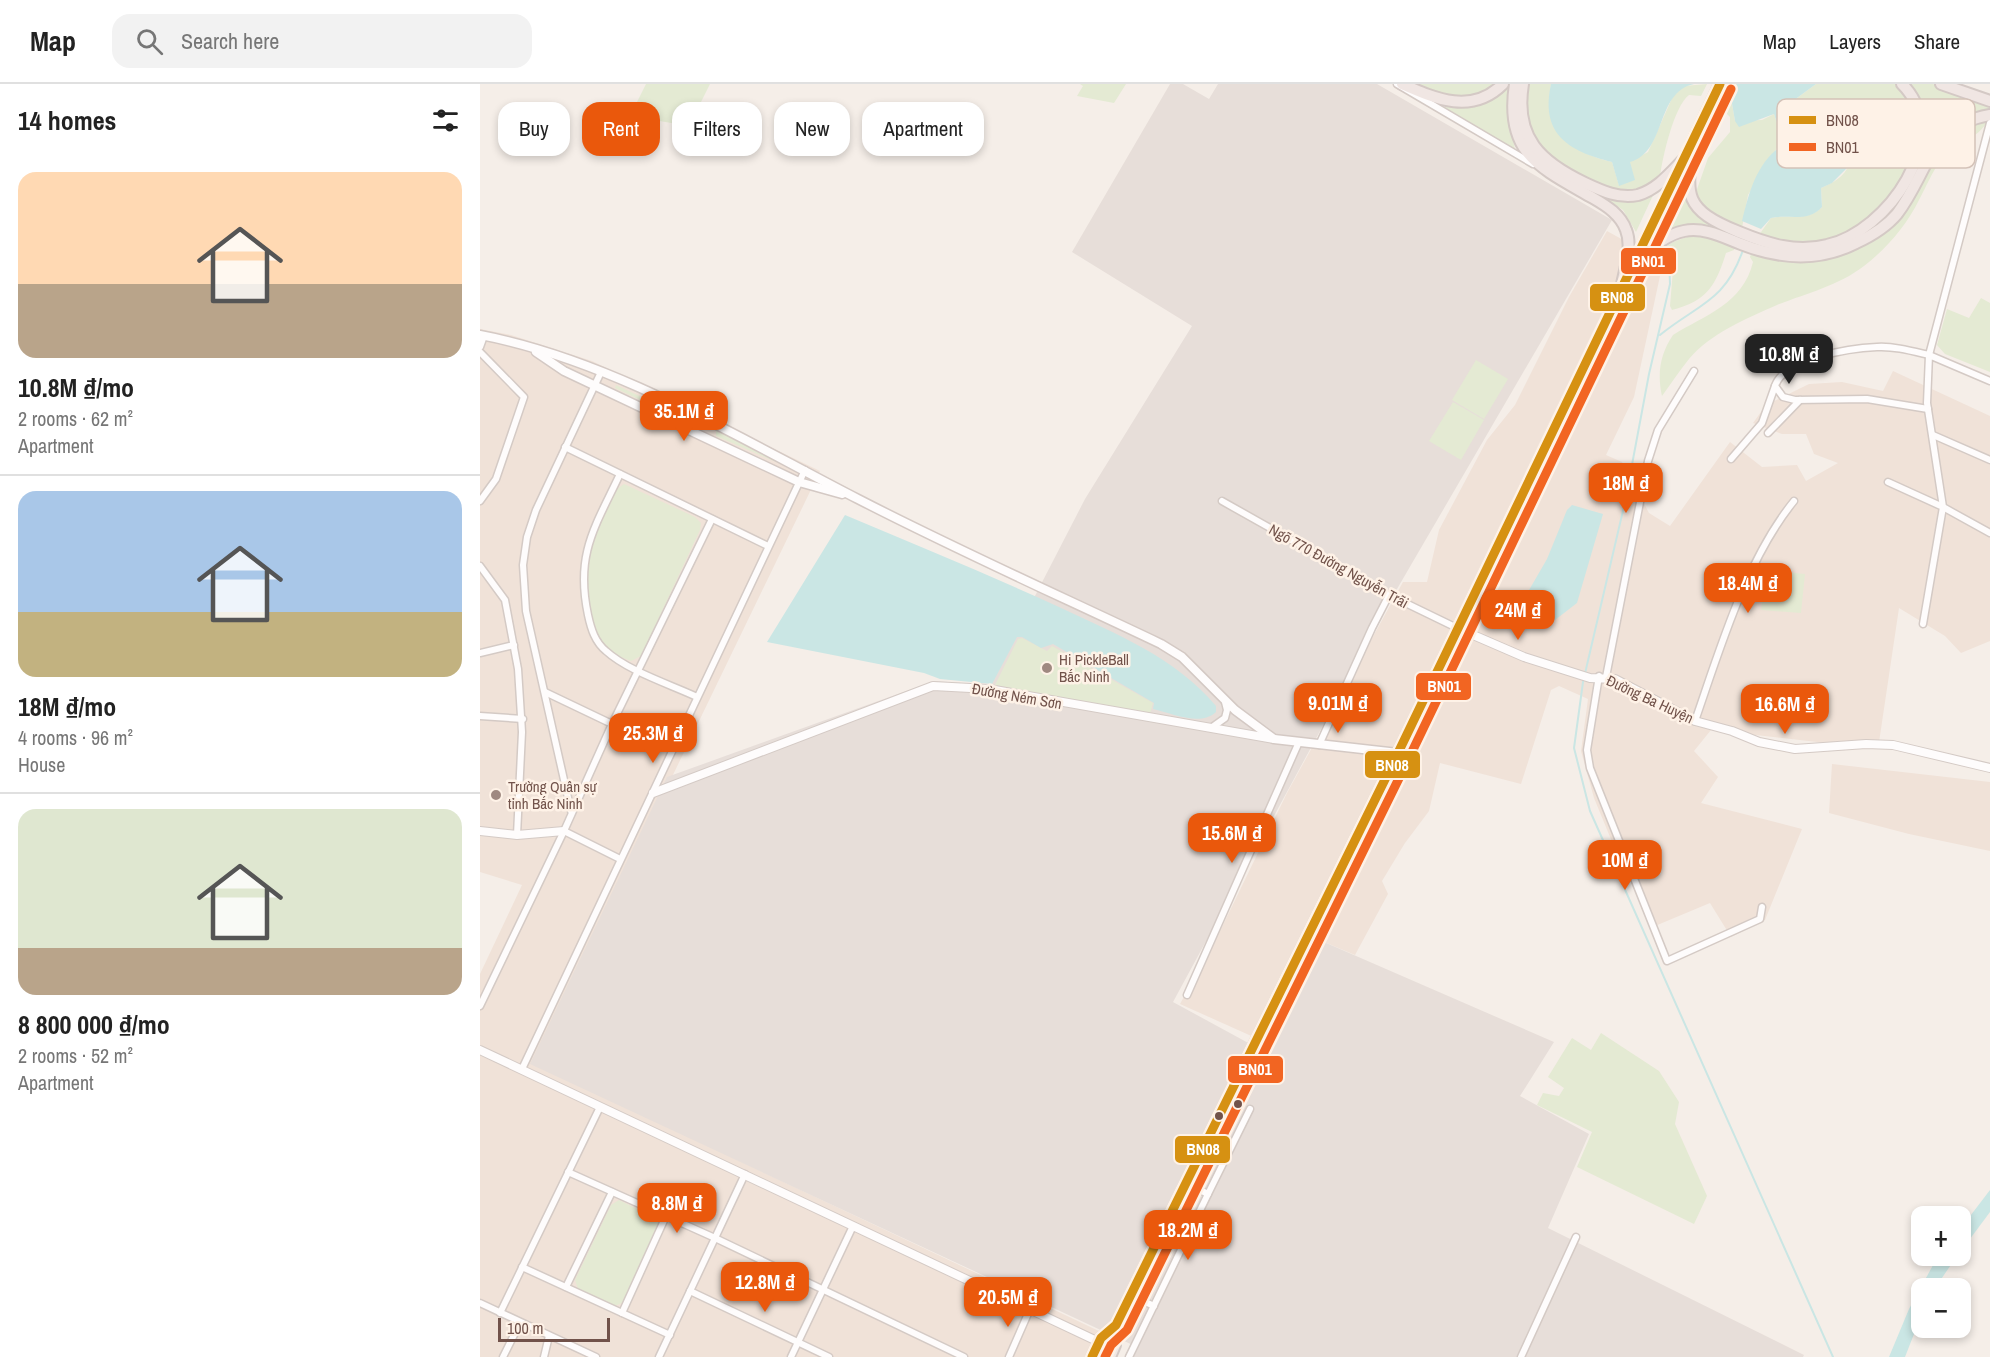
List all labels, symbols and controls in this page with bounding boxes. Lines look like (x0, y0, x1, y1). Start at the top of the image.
search box (112, 14, 532, 68)
text: Map (30, 22, 76, 60)
icon: search (133, 25, 166, 58)
text: Search here (181, 26, 279, 56)
text: Map (1763, 27, 1796, 56)
text: Layers (1829, 27, 1881, 56)
text: Share (1914, 27, 1960, 56)
legend (1777, 99, 1975, 168)
chip: Buy (498, 102, 570, 156)
chip: Rent (582, 102, 660, 156)
chip: Filters (672, 102, 762, 156)
chip: New (774, 102, 850, 156)
chip: Apartment (862, 102, 984, 156)
text: 14 homes (18, 103, 116, 138)
icon: filters (429, 104, 462, 137)
text: BN08 (1826, 109, 1859, 131)
text: BN01 (1826, 136, 1860, 158)
icon: home (186, 211, 294, 319)
line badge: BN01 (1620, 247, 1677, 275)
text: BN01 (1631, 250, 1665, 272)
line badge: BN08 (1589, 283, 1646, 312)
text: BN08 (1600, 286, 1634, 308)
pin: 10.8M ₫ (1734, 334, 1844, 385)
text: 10.8M ₫ (1759, 340, 1819, 367)
text: 10.8M ₫/mo (18, 370, 134, 405)
pin: 35.1M ₫ (629, 391, 739, 442)
text: 35.1M ₫ (654, 397, 714, 424)
text: 2 rooms · 62 m² (18, 405, 133, 432)
text: Apartment (18, 432, 94, 459)
pin: 18M ₫ (1584, 463, 1668, 514)
text: 18M ₫ (1603, 469, 1649, 496)
street label: Ngõ 770 Đường Nguyễn Trãi (1265, 519, 1413, 613)
icon: home (186, 530, 294, 638)
pin: 18.4M ₫ (1693, 563, 1803, 614)
text: 18.4M ₫ (1718, 569, 1778, 596)
pin: 24M ₫ (1476, 590, 1560, 641)
text: 24M ₫ (1495, 596, 1541, 623)
place label: Hi PickleBall Bắc Ninh (1059, 649, 1129, 687)
marker: Hi PickleBall Bắc Ninh (1040, 661, 1054, 675)
street label: Đường Ba Huyện (1603, 670, 1697, 728)
line badge: BN01 (1415, 672, 1472, 701)
text: BN01 (1427, 675, 1461, 697)
street label: Đường Ném Sơn (970, 678, 1064, 714)
pin: 9.01M ₫ (1283, 683, 1393, 734)
pin: 16.6M ₫ (1730, 684, 1840, 735)
text: 18M ₫/mo (18, 689, 116, 724)
text: 9.01M ₫ (1308, 689, 1368, 716)
text: 16.6M ₫ (1755, 690, 1815, 717)
pin: 25.3M ₫ (598, 713, 708, 764)
text: 25.3M ₫ (623, 719, 683, 746)
text: 4 rooms · 96 m² (18, 724, 133, 751)
line badge: BN08 (1364, 750, 1421, 779)
text: House (18, 751, 65, 778)
text: BN08 (1375, 754, 1409, 776)
place label: Trường Quân sự tỉnh Bắc Ninh (508, 776, 598, 814)
marker: Trường Quân sự tỉnh Bắc Ninh (489, 788, 503, 802)
pin: 15.6M ₫ (1177, 813, 1287, 864)
text: 15.6M ₫ (1202, 819, 1262, 846)
pin: 10M ₫ (1583, 840, 1667, 891)
text: 10M ₫ (1602, 846, 1648, 873)
icon: home (186, 848, 294, 956)
text: 8 800 000 ₫/mo (18, 1007, 170, 1042)
text: 2 rooms · 52 m² (18, 1042, 133, 1069)
line badge: BN01 (1227, 1055, 1284, 1084)
text: BN01 (1238, 1058, 1272, 1080)
text: Apartment (18, 1069, 94, 1096)
unlabelled marker (1232, 1098, 1244, 1110)
unlabelled marker (1213, 1110, 1225, 1122)
line badge: BN08 (1174, 1135, 1231, 1164)
text: BN08 (1186, 1138, 1220, 1160)
pin: 8.8M ₫ (628, 1183, 726, 1234)
text: 8.8M ₫ (651, 1189, 703, 1216)
map controls (1911, 1206, 1971, 1338)
button: + (1911, 1206, 1971, 1266)
pin: 18.2M ₫ (1133, 1210, 1243, 1261)
text: 18.2M ₫ (1158, 1216, 1218, 1243)
pin: 12.8M ₫ (710, 1262, 820, 1313)
text: 12.8M ₫ (735, 1268, 795, 1295)
pin: 20.5M ₫ (953, 1277, 1063, 1328)
button: − (1911, 1278, 1971, 1338)
text: 20.5M ₫ (978, 1283, 1038, 1310)
scale bar (498, 1315, 610, 1342)
text: 100 m (507, 1317, 543, 1339)

